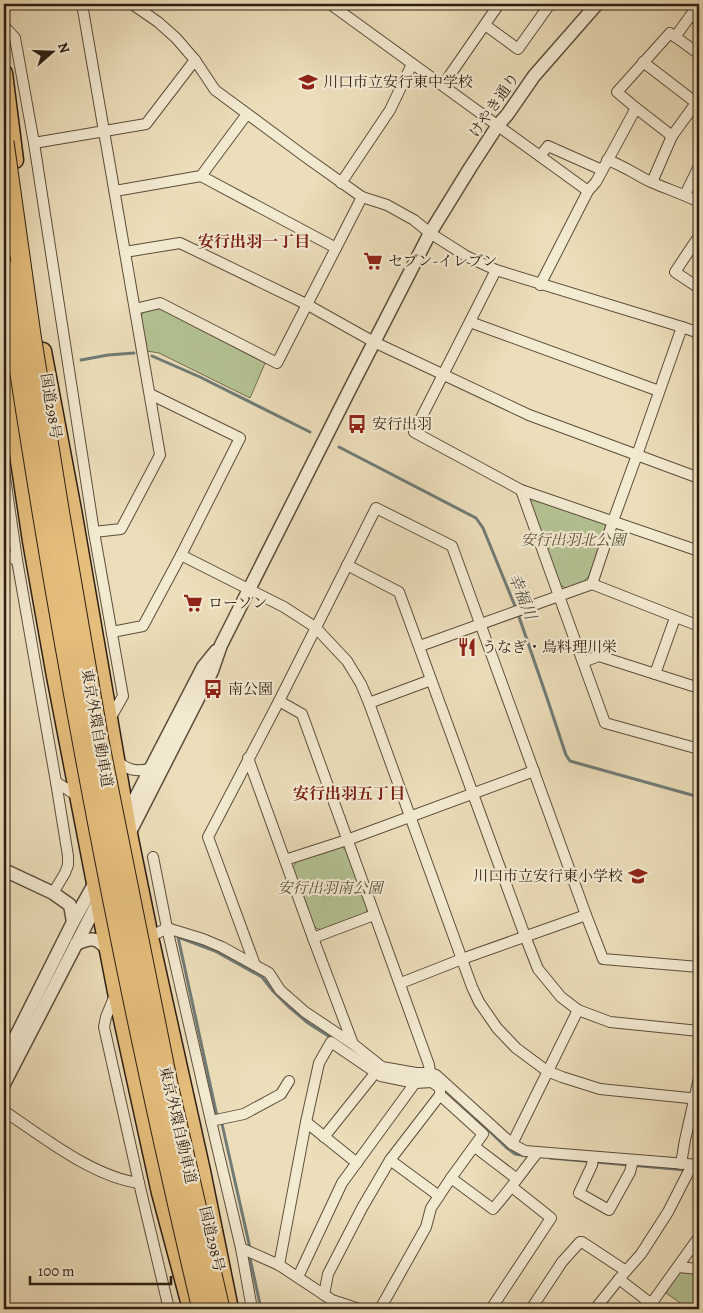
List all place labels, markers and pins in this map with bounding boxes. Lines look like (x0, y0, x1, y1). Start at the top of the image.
school or university icon: 川口市立安行東中学校 (297, 71, 319, 93)
place label: 川口市立安行東中学校 (323, 72, 473, 92)
supermarket icon: セブン-イレブン (362, 250, 384, 272)
place label: セブン-イレブン (388, 251, 498, 271)
bus stop icon: 安行出羽 (346, 413, 368, 435)
place label: 安行出羽 (372, 414, 432, 434)
supermarket icon: ローソン (182, 592, 204, 614)
place label: ローソン (208, 593, 267, 613)
restaurant icon: うなぎ・鳥料理川栄 (456, 636, 478, 658)
place label: うなぎ・鳥料理川栄 (482, 637, 617, 657)
bus stop icon: 南公園 (202, 678, 224, 700)
place label: 南公園 (228, 679, 273, 699)
school or university icon: 川口市立安行東小学校 (627, 865, 649, 887)
place label: 川口市立安行東小学校 (473, 866, 623, 886)

